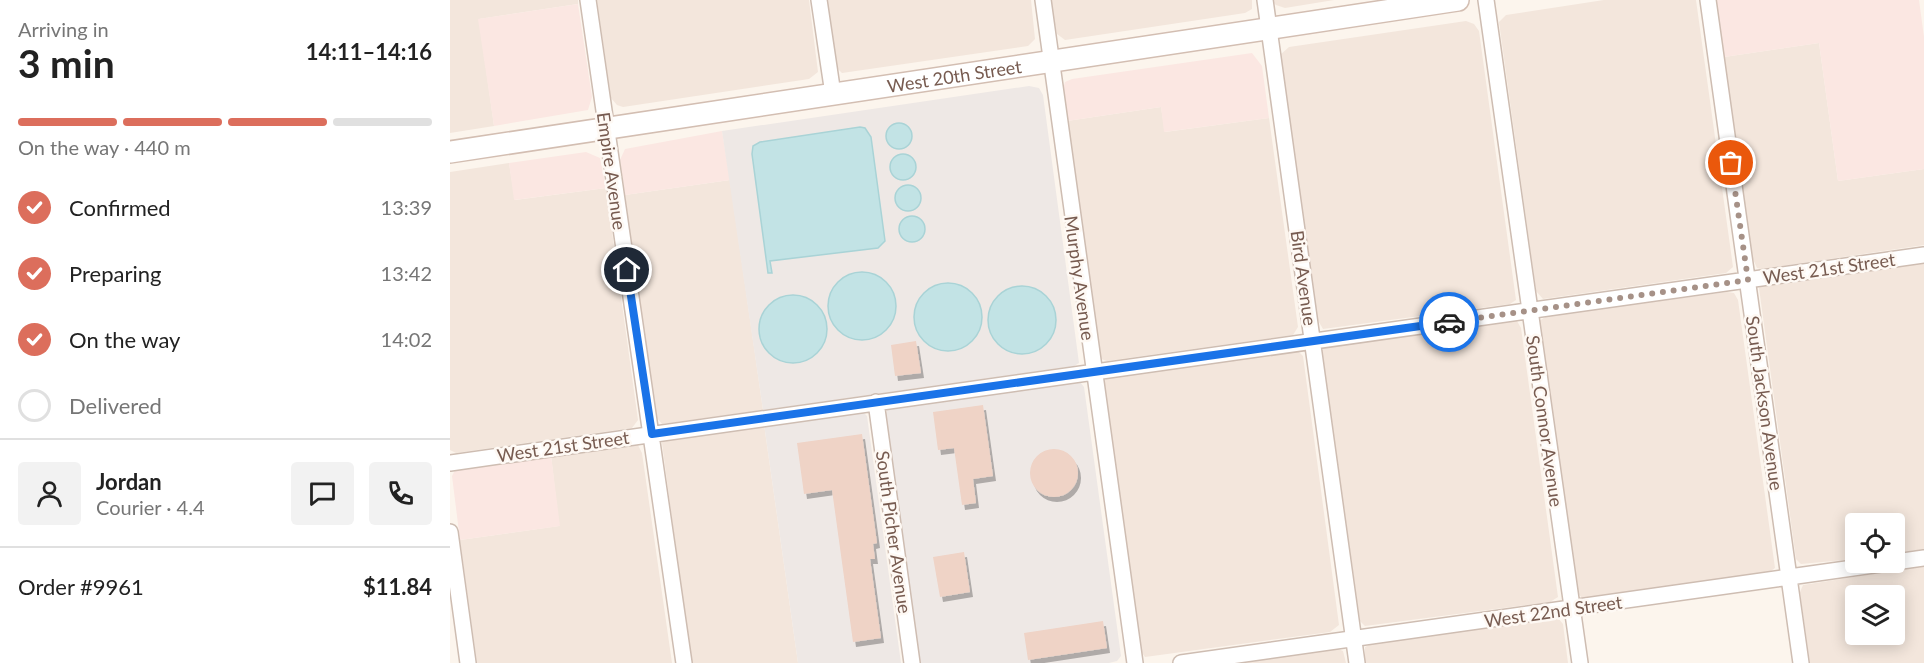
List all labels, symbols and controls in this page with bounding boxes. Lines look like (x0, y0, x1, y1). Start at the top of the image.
text: Arriving in (18, 17, 109, 41)
text: 14:11–14:16 (306, 38, 432, 65)
text: 3 min (18, 40, 115, 86)
street label: West 20th Street (886, 55, 1023, 97)
street label: Empire Avenue (593, 111, 631, 231)
text: On the way · 440 m (18, 135, 191, 159)
pin (1705, 137, 1756, 188)
icon: bag (1714, 146, 1747, 179)
icon: check (18, 191, 51, 224)
text: Confirmed (69, 194, 171, 221)
text: 13:39 (381, 195, 432, 219)
street label: Murphy Avenue (1060, 214, 1100, 342)
street label: Bird Avenue (1286, 229, 1322, 327)
pin (601, 244, 652, 295)
street label: West 21st Street (1762, 248, 1897, 288)
icon: home (610, 253, 643, 286)
icon: check (18, 257, 51, 290)
text: Preparing (69, 260, 161, 287)
text: 13:42 (381, 261, 432, 285)
courier (1419, 292, 1479, 352)
icon: car (1433, 306, 1466, 339)
street label: South Jackson Avenue (1742, 314, 1788, 492)
icon: check (18, 323, 51, 356)
text: On the way (69, 326, 180, 353)
text: 14:02 (381, 327, 432, 351)
street label: South Connor Avenue (1522, 334, 1568, 508)
text: Delivered (69, 392, 162, 419)
street label: West 21st Street (496, 426, 631, 466)
street label: South Picher Avenue (872, 449, 916, 615)
button: person (18, 462, 81, 525)
button: chat (291, 462, 354, 525)
button: phone (369, 462, 432, 525)
text: Jordan (96, 468, 162, 495)
text: Courier · 4.4 (96, 495, 205, 519)
map controls (1845, 513, 1905, 645)
button: locate (1845, 513, 1905, 573)
text: Order #9961 (18, 573, 144, 600)
text: $11.84 (363, 573, 432, 600)
button: layers (1845, 585, 1905, 645)
street label: West 22nd Street (1483, 590, 1624, 632)

